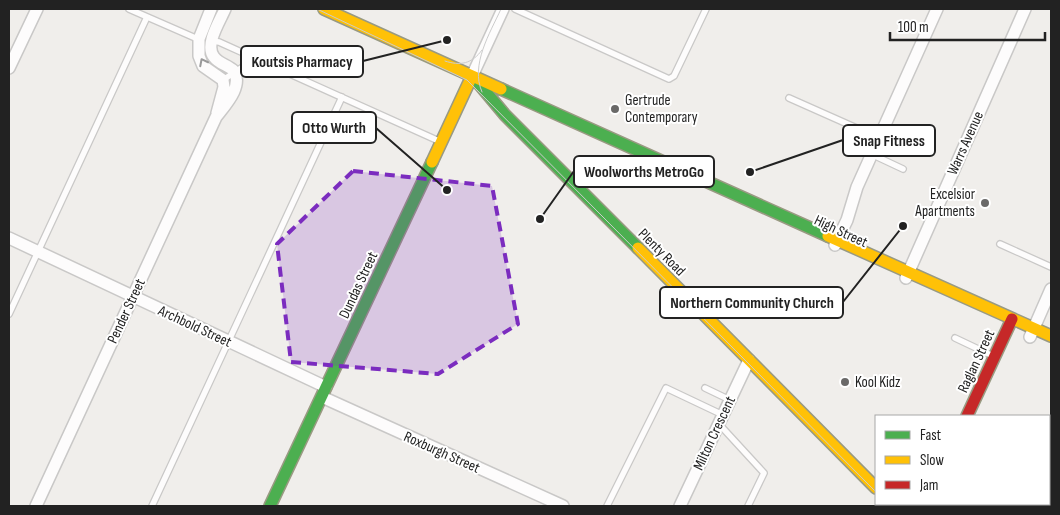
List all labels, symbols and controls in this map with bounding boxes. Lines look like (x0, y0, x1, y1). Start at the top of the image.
scale bar (890, 10, 1045, 42)
text: 100 m (898, 18, 929, 37)
callout: Koutsis Pharmacy (241, 46, 363, 77)
text: Koutsis Pharmacy (251, 53, 353, 72)
one-way arrow (199, 58, 209, 67)
place label: Gertrude Contemporary (625, 91, 698, 127)
marker: Gertrude Contemporary (609, 103, 621, 115)
street label: Warrs Avenue (943, 108, 988, 178)
callout: Otto Wurth (292, 112, 376, 143)
text: Otto Wurth (302, 119, 366, 138)
callout: Snap Fitness (843, 125, 935, 156)
text: Snap Fitness (853, 132, 925, 151)
callout: Woolworths MetroGo (574, 156, 714, 187)
text: Woolworths MetroGo (584, 163, 704, 182)
place label: Excelsior Apartments (914, 185, 976, 221)
marker: Excelsior Apartments (979, 197, 991, 209)
street label: High Street (811, 211, 871, 252)
street label: Plenty Road (634, 225, 689, 280)
street label: Dundas Street (335, 248, 382, 322)
street label: Pender Street (103, 275, 150, 347)
callout: Northern Community Church (660, 287, 843, 318)
text: Northern Community Church (670, 294, 834, 313)
street label: Archbold Street (154, 301, 235, 352)
street label: Raglan Street (954, 326, 1000, 396)
place label: Kool Kidz (855, 373, 901, 392)
marker: Kool Kidz (839, 376, 851, 388)
street label: Milton Crescent (689, 393, 740, 473)
legend (875, 415, 1050, 505)
text: Fast (920, 426, 942, 445)
street label: Roxburgh Street (401, 427, 483, 478)
text: Slow (920, 451, 944, 470)
text: Jam (919, 476, 938, 495)

